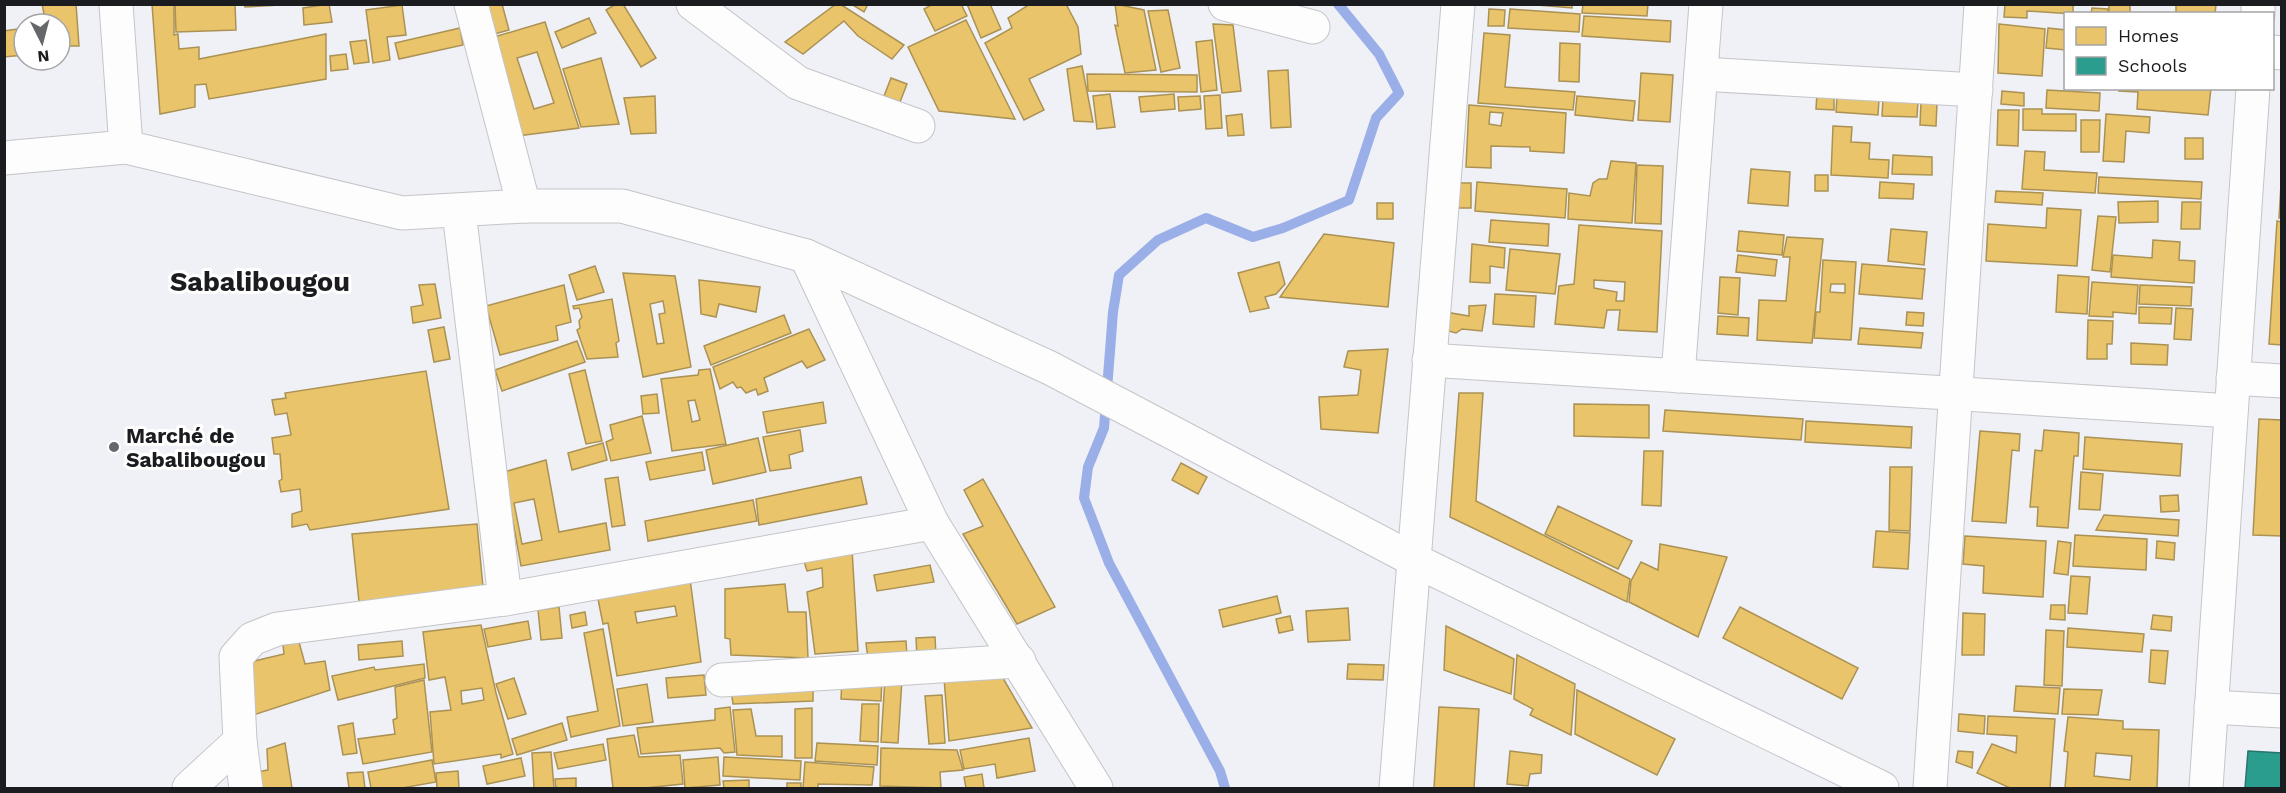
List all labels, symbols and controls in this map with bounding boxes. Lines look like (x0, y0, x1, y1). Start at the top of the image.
north arrow (12, 12, 72, 72)
legend (2064, 12, 2274, 90)
text: Homes (2118, 25, 2179, 46)
text: N (37, 46, 50, 66)
text: Schools (2118, 55, 2187, 76)
district label: Sabalibougou (170, 266, 350, 298)
place label: Marché de Sabalibougou (126, 423, 266, 472)
marker: Marché de Sabalibougou (107, 440, 121, 454)

